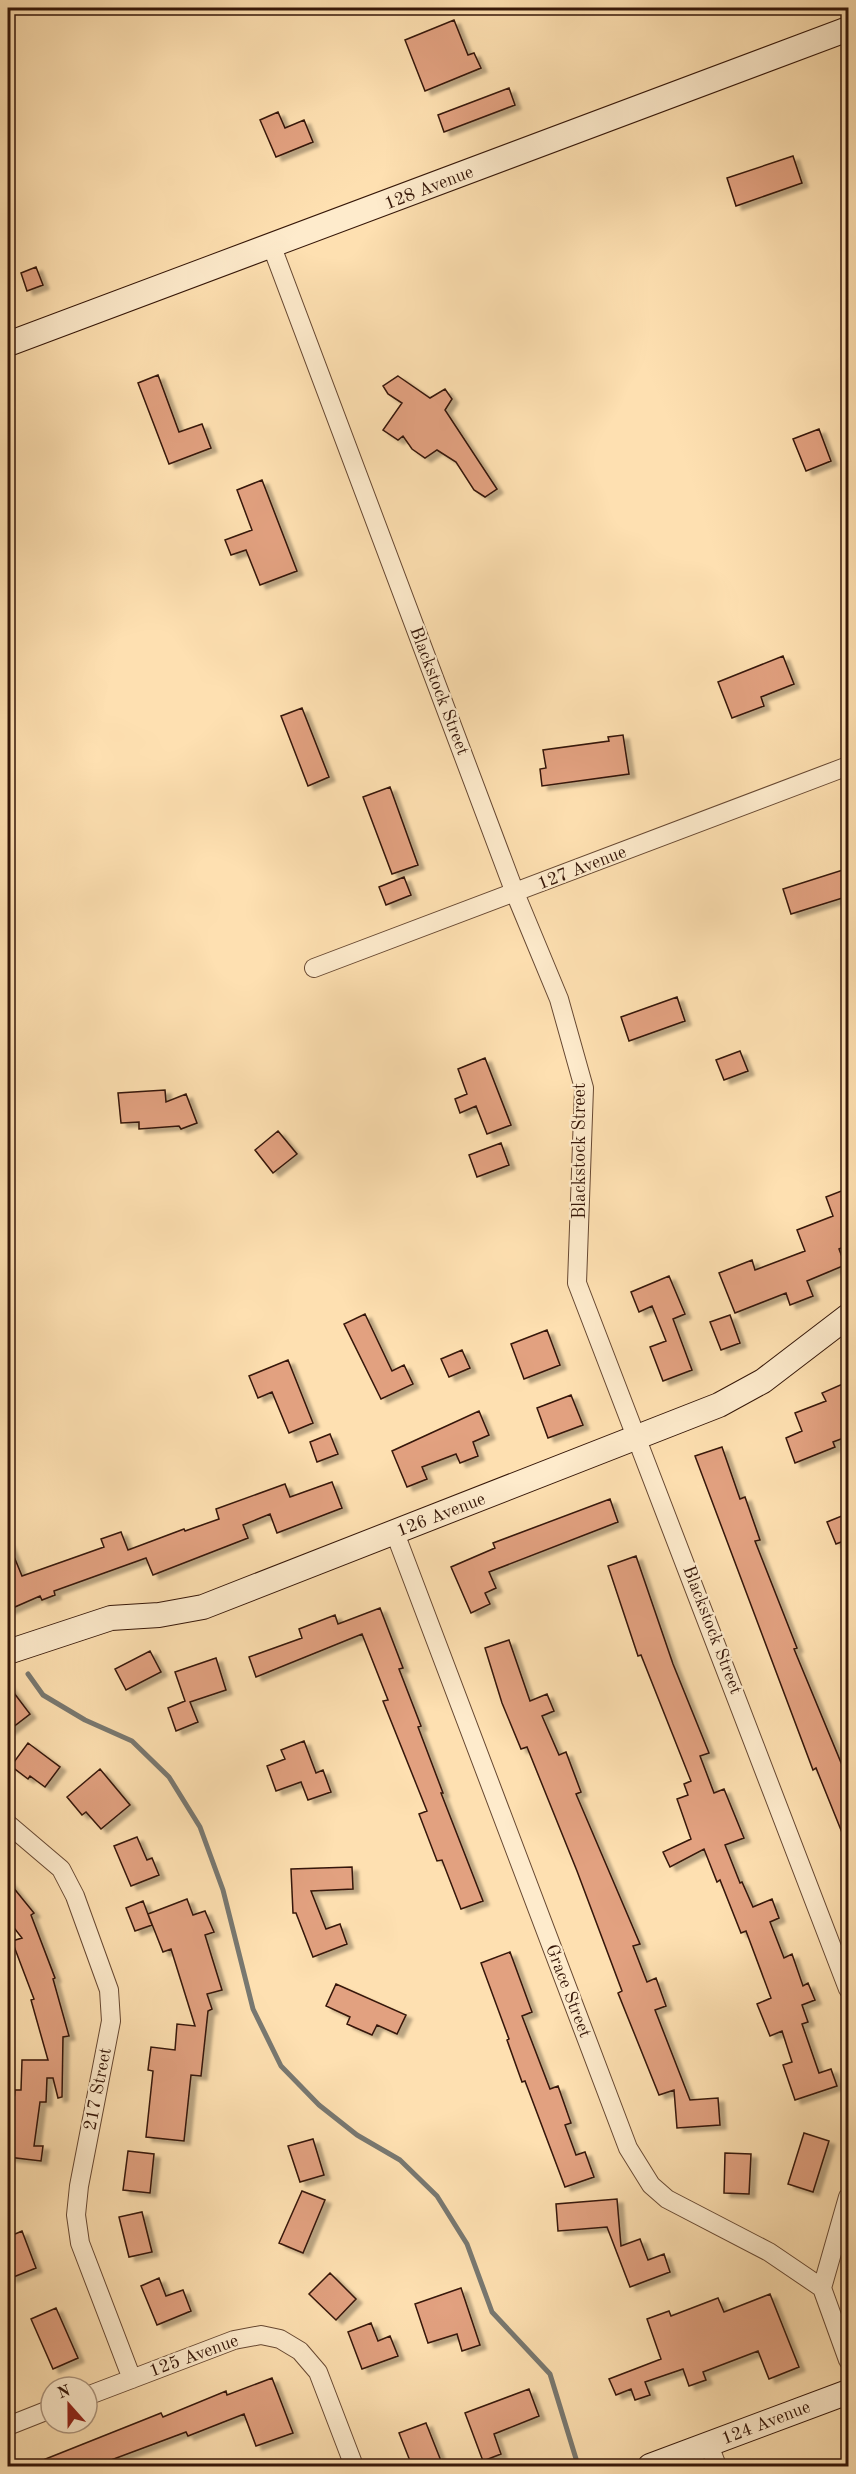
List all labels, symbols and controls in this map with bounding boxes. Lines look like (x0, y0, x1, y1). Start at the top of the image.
street label: 128 Avenue (382, 163, 476, 213)
street label: Blackstock Street (406, 624, 472, 758)
street label: 127 Avenue (535, 843, 629, 893)
street label: Blackstock Street (571, 1083, 589, 1219)
street label: 126 Avenue (394, 1490, 488, 1540)
street label: Blackstock Street (679, 1563, 745, 1697)
street label: Grace Street (542, 1942, 594, 2040)
street label: 217 Street (81, 2046, 115, 2132)
street label: 125 Avenue (147, 2332, 241, 2380)
north arrow (39, 2375, 99, 2435)
text: N (56, 2383, 74, 2403)
street label: 124 Avenue (719, 2398, 813, 2448)

